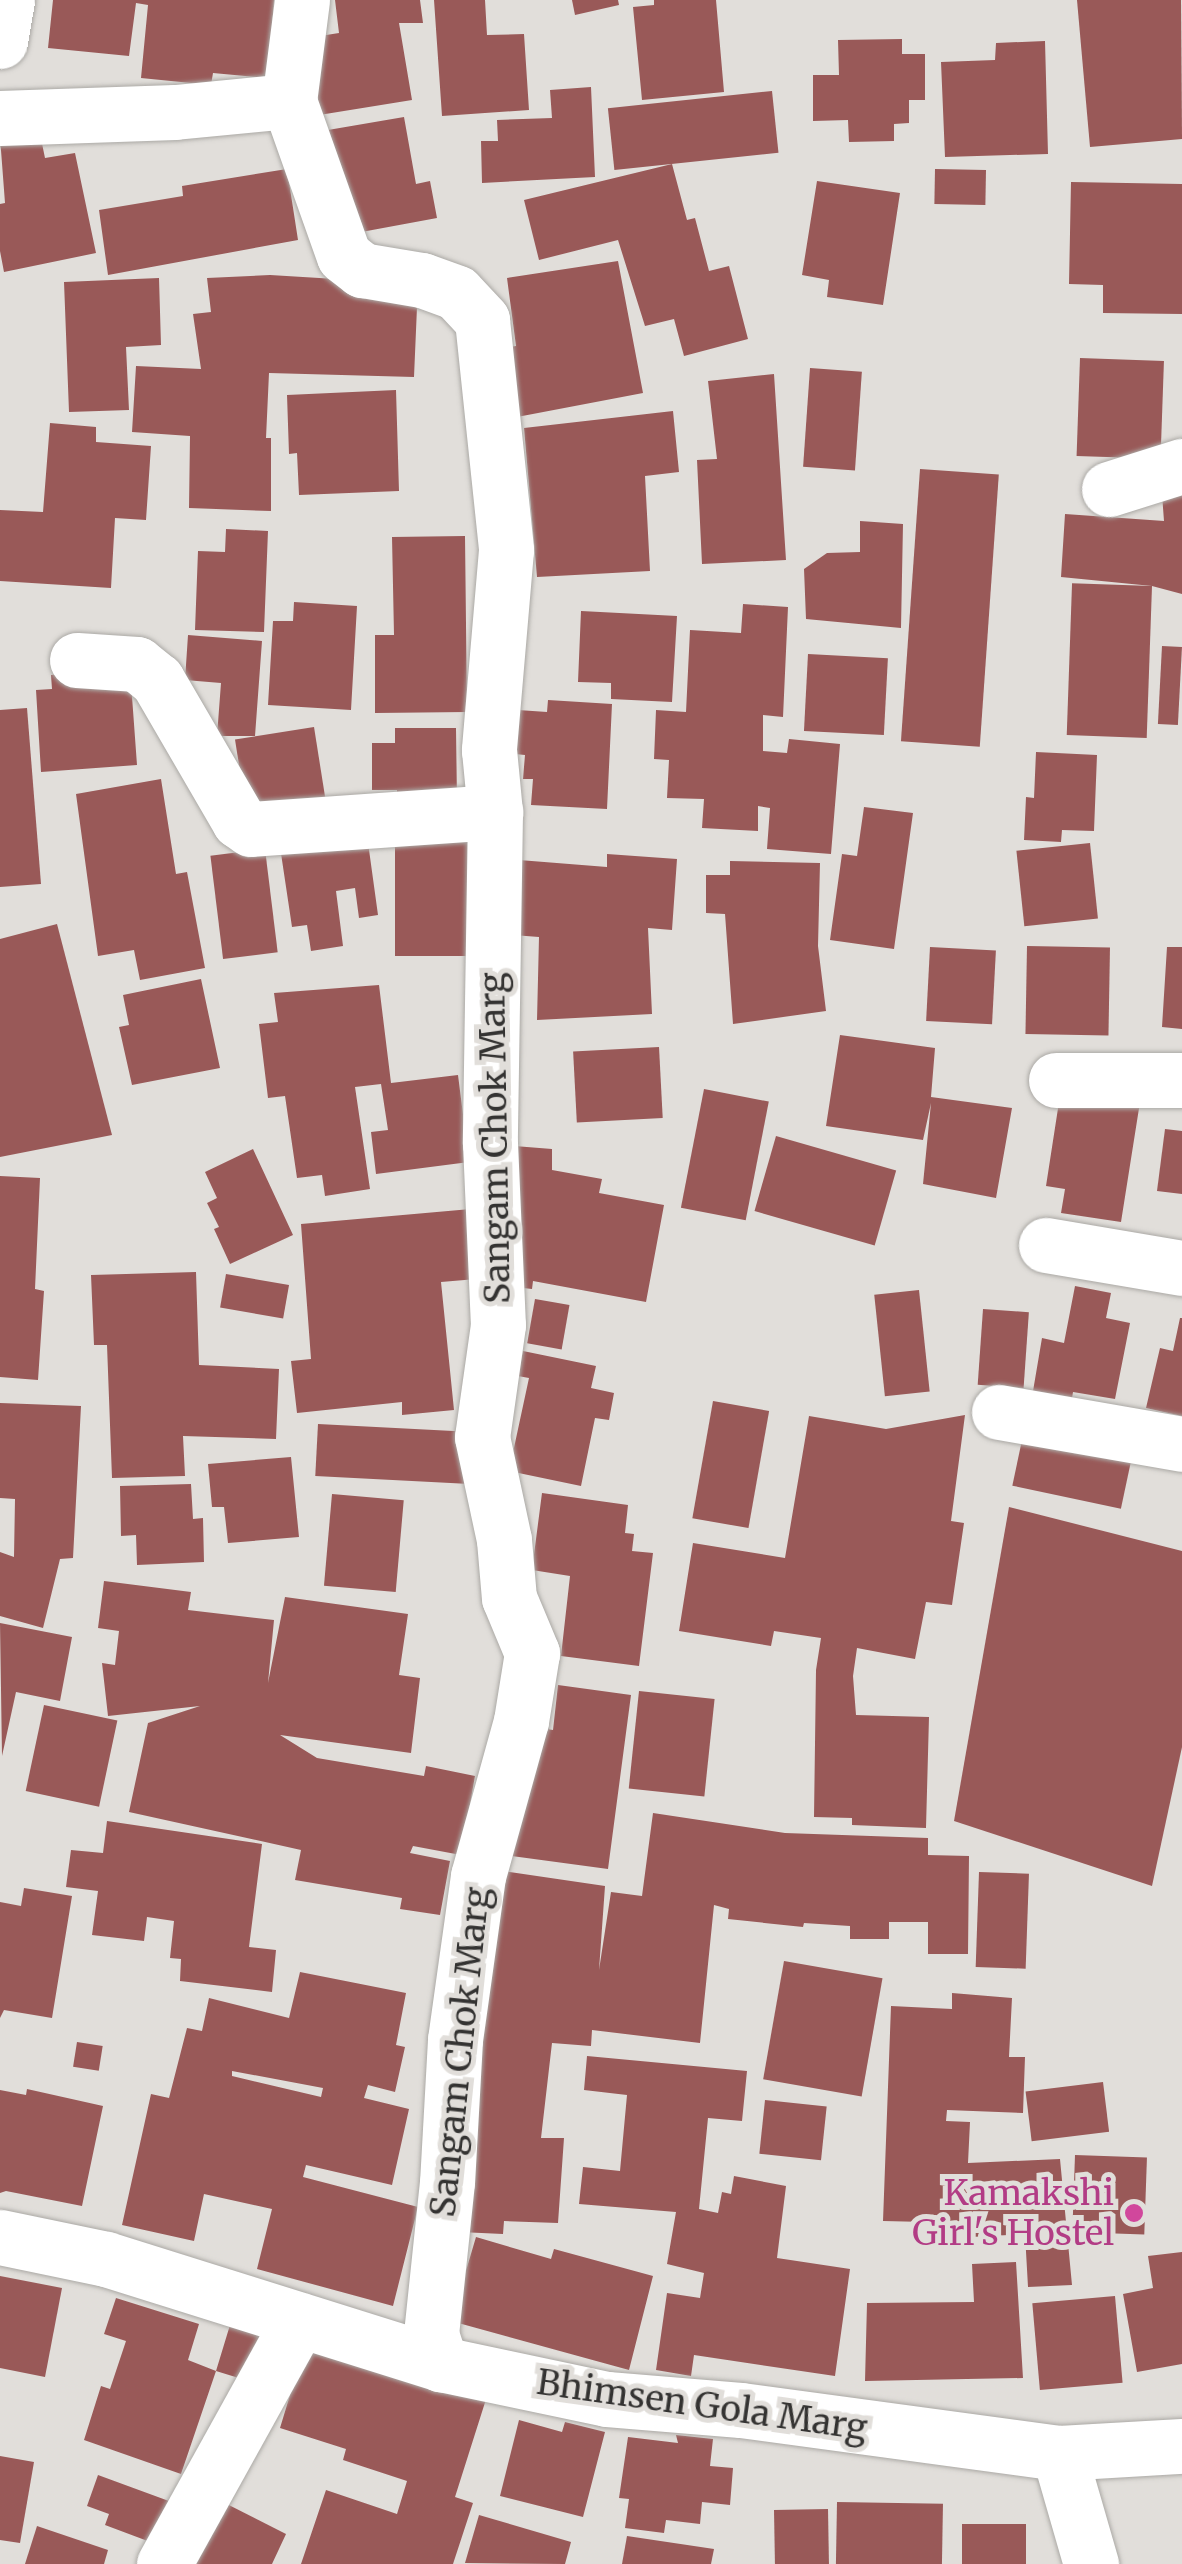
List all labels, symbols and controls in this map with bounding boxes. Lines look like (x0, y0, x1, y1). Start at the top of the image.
street label: Sangam Chok Marg (471, 972, 519, 1304)
street label: Sangam Chok Marg (422, 1885, 498, 2219)
place label: Kamakshi Girl's Hostel (912, 2172, 1114, 2254)
marker: Kamakshi Girl's Hostel (1123, 2202, 1145, 2224)
street label: Bhimsen Gola Marg (534, 2361, 870, 2449)

